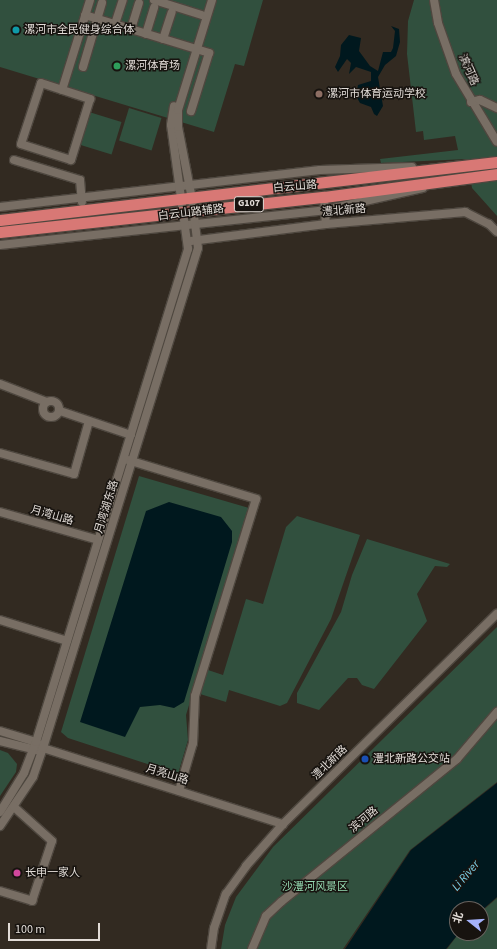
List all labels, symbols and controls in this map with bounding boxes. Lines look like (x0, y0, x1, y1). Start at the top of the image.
place label: 漯河市全民健身综合体 (24, 23, 134, 37)
marker: 漯河市全民健身综合体 (11, 25, 21, 35)
street label: 滨河路 (455, 52, 481, 88)
place label: 漯河体育场 (125, 59, 180, 73)
marker: 漯河体育场 (112, 61, 122, 71)
place label: 漯河市体育运动学校 (327, 87, 426, 101)
marker: 漯河市体育运动学校 (314, 89, 324, 99)
street label: 白云山路 (273, 179, 317, 195)
road number: G107 (233, 196, 265, 212)
street label: 白云山路辅路 (157, 202, 225, 224)
street label: 澧北新路 (322, 203, 366, 219)
street label: 月湾湖东路 (93, 479, 121, 535)
street label: 月湾山路 (29, 504, 75, 528)
street label: 澧北新路 (310, 743, 350, 783)
place label: 澧北新路公交站 (373, 752, 450, 766)
marker: 澧北新路公交站 (360, 754, 370, 764)
street label: 月亮山路 (144, 762, 190, 788)
street label: 滨河路 (347, 804, 381, 836)
water label: Li River (449, 858, 483, 894)
place label: 长申一家人 (25, 866, 80, 880)
marker: 长申一家人 (12, 868, 22, 878)
park label: 沙澧河风景区 (282, 880, 348, 894)
north arrow (449, 901, 489, 941)
text: 北 (449, 910, 467, 925)
scale bar (10, 915, 102, 941)
text: 100 m (15, 921, 45, 938)

